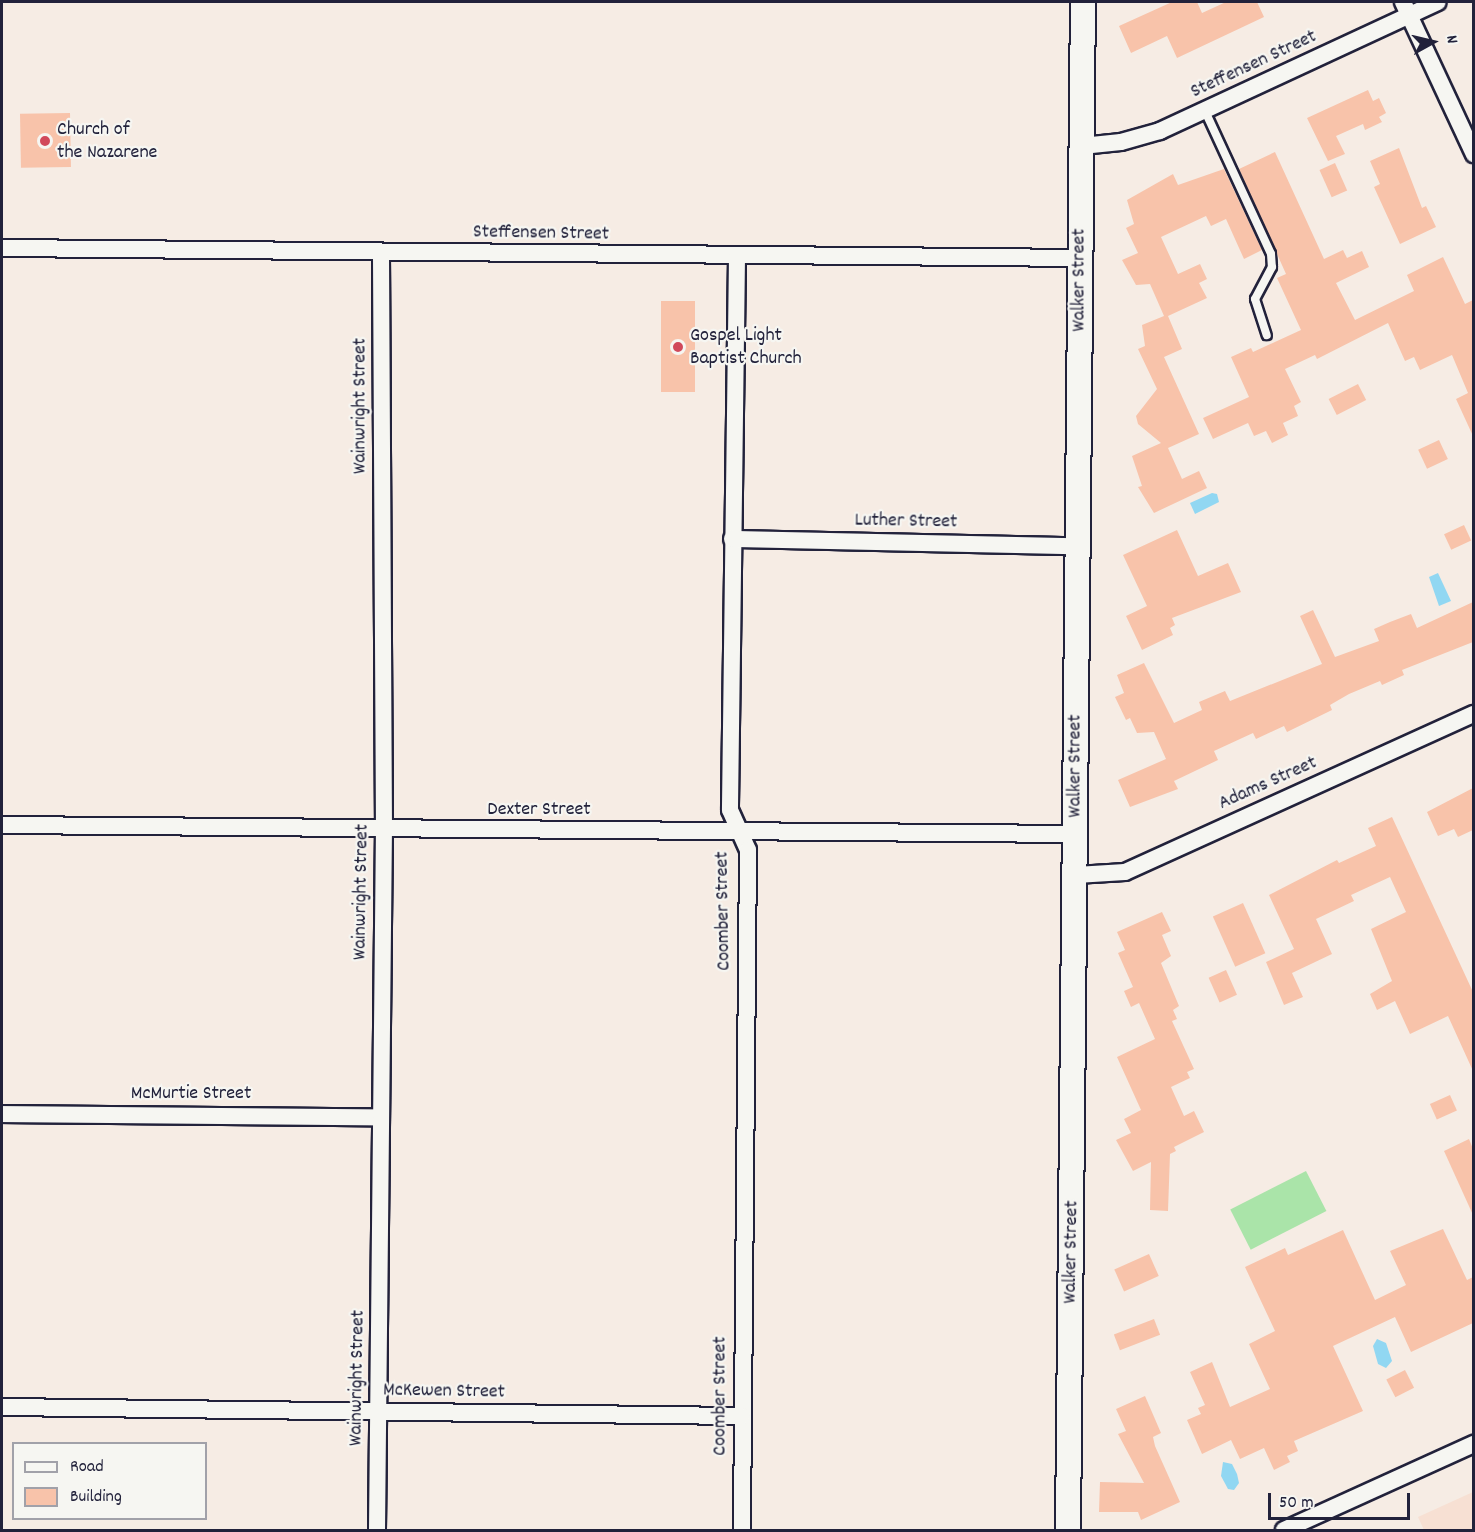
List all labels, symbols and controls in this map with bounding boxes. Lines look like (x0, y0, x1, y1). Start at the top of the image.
north arrow (1403, 12, 1463, 72)
street label: Steffensen Street (1187, 25, 1321, 105)
text: N (1439, 34, 1463, 45)
place label: Church of the Nazarene (57, 118, 157, 165)
marker: Church of the Nazarene (38, 134, 52, 148)
street label: Steffensen Street (473, 221, 609, 247)
street label: Walker Street (1068, 228, 1092, 332)
place label: Gospel Light Baptist Church (690, 324, 802, 371)
street label: Wainwright Street (349, 338, 373, 474)
marker: Gospel Light Baptist Church (671, 340, 685, 354)
street label: Luther Street (854, 509, 958, 535)
street label: Walker Street (1064, 714, 1088, 818)
street label: Adams Street (1215, 752, 1321, 816)
street label: Dexter Street (487, 798, 591, 822)
street label: Wainwright Street (349, 824, 375, 960)
street label: Coomber Street (711, 851, 737, 971)
street label: McMurtie Street (131, 1082, 251, 1106)
street label: Walker Street (1059, 1200, 1085, 1304)
street label: Wainwright Street (345, 1310, 371, 1446)
street label: Coomber Street (709, 1336, 733, 1456)
street label: McKewen Street (383, 1379, 505, 1405)
legend (12, 1442, 207, 1520)
text: Road (70, 1455, 104, 1480)
scale bar (1271, 1481, 1414, 1519)
text: Building (70, 1485, 122, 1510)
text: 50 m (1279, 1491, 1314, 1516)

